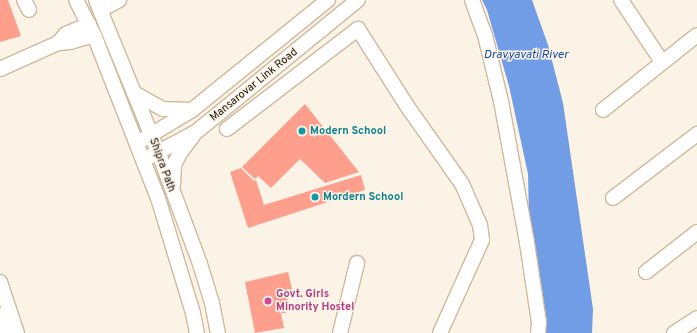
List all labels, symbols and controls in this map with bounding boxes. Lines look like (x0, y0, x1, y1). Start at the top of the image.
street label: Mansarovar Link Road (208, 46, 300, 124)
water label: Dravyavati River (484, 49, 568, 63)
place label: Modern School (310, 124, 386, 138)
marker: Modern School (297, 126, 307, 136)
street label: Shipra Path (146, 136, 178, 194)
place label: Mordern School (323, 190, 403, 204)
marker: Mordern School (310, 192, 320, 202)
place label: Govt. Girls Minority Hostel (276, 288, 354, 314)
marker: Govt. Girls Minority Hostel (263, 296, 273, 306)

